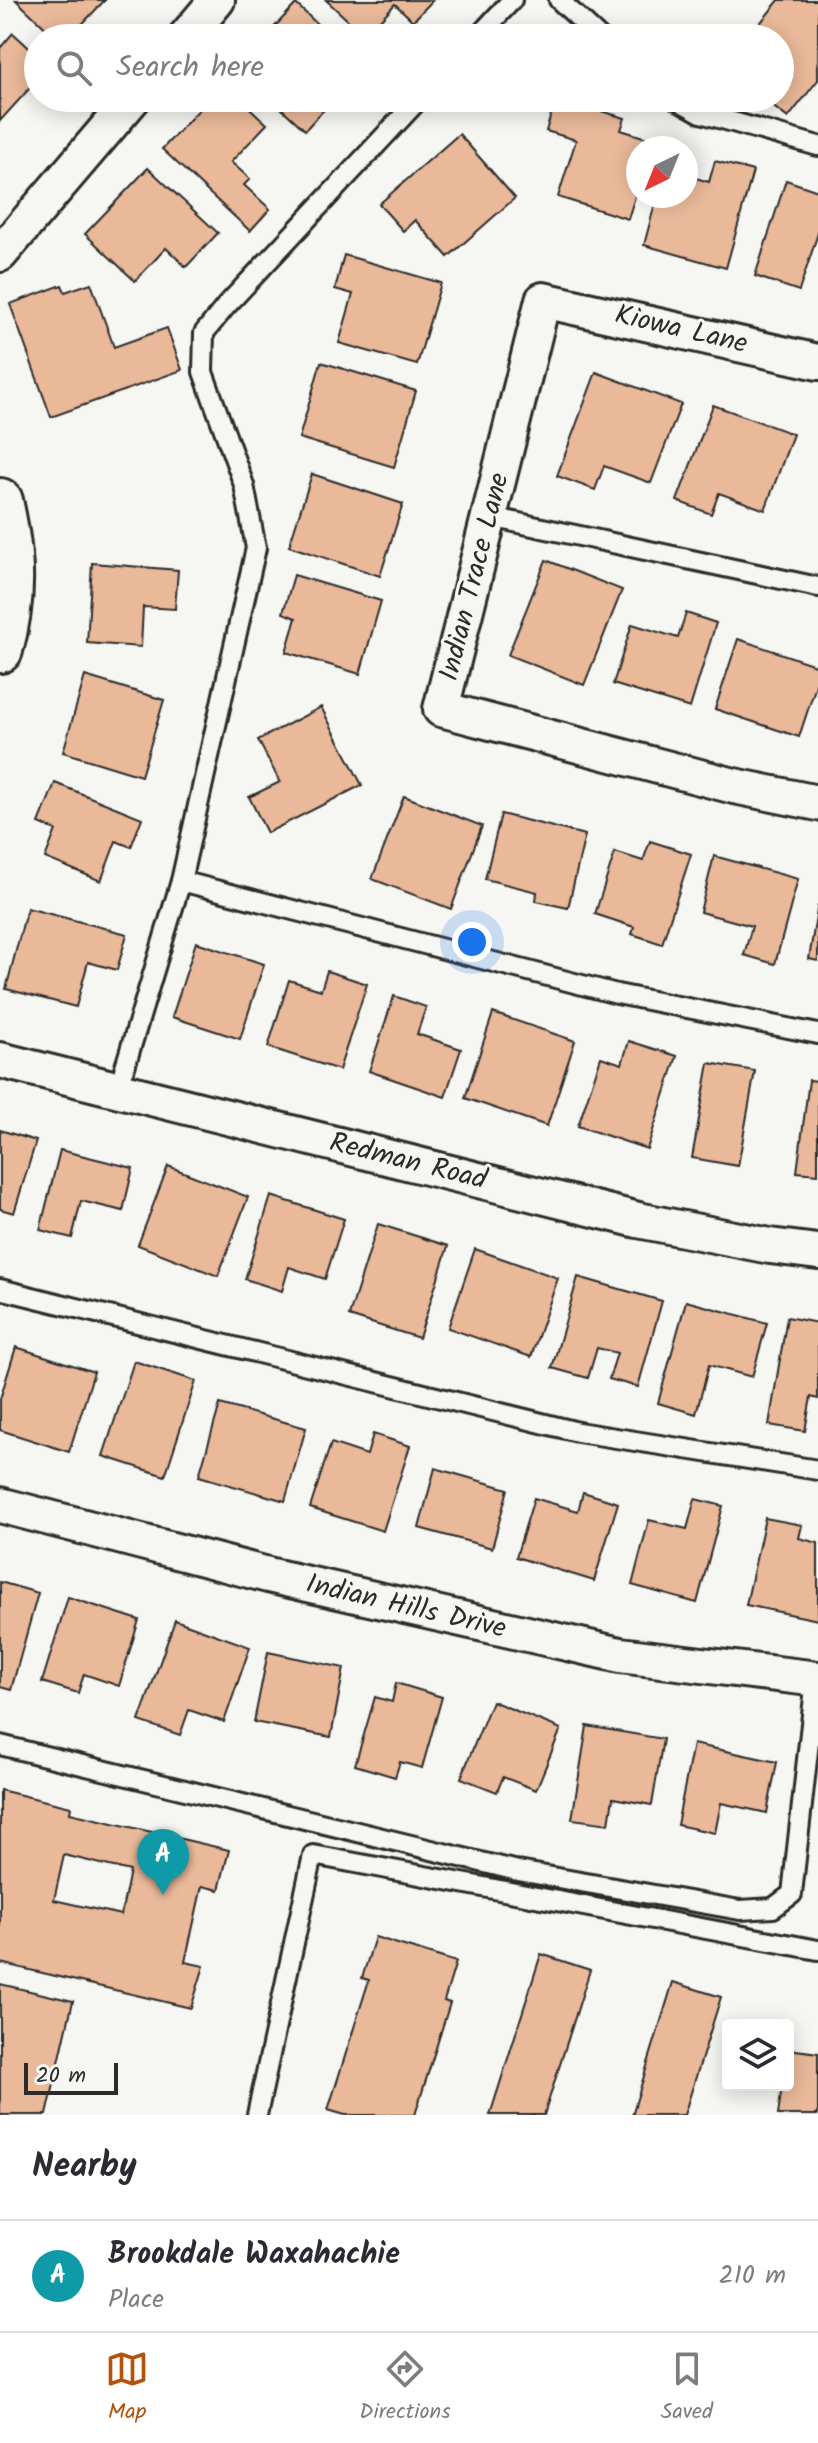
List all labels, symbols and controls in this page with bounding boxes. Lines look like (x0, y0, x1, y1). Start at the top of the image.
search box (24, 24, 794, 112)
text: Search here (116, 44, 264, 92)
icon: search (52, 46, 96, 90)
north arrow (626, 136, 698, 208)
street label: Kiowa Lane (610, 293, 752, 367)
street label: Indian Trace Lane (427, 468, 523, 686)
your location (452, 922, 492, 962)
street label: Redman Road (325, 1121, 492, 1204)
street label: Indian Hills Drive (301, 1562, 511, 1652)
pin: A (137, 1829, 189, 1895)
map controls (722, 2019, 794, 2091)
button: layers (722, 2019, 794, 2091)
scale bar (24, 2059, 118, 2095)
text: 20 m (36, 2059, 86, 2094)
text: Nearby (32, 2140, 137, 2194)
text: Brookdale Waxahachie (108, 2231, 400, 2279)
text: A (50, 2255, 66, 2297)
text: 210 m (719, 2255, 786, 2297)
text: Place (108, 2279, 164, 2321)
tab: Map (105, 2347, 149, 2430)
tab: Directions (359, 2347, 451, 2430)
tab: Saved (661, 2347, 713, 2430)

